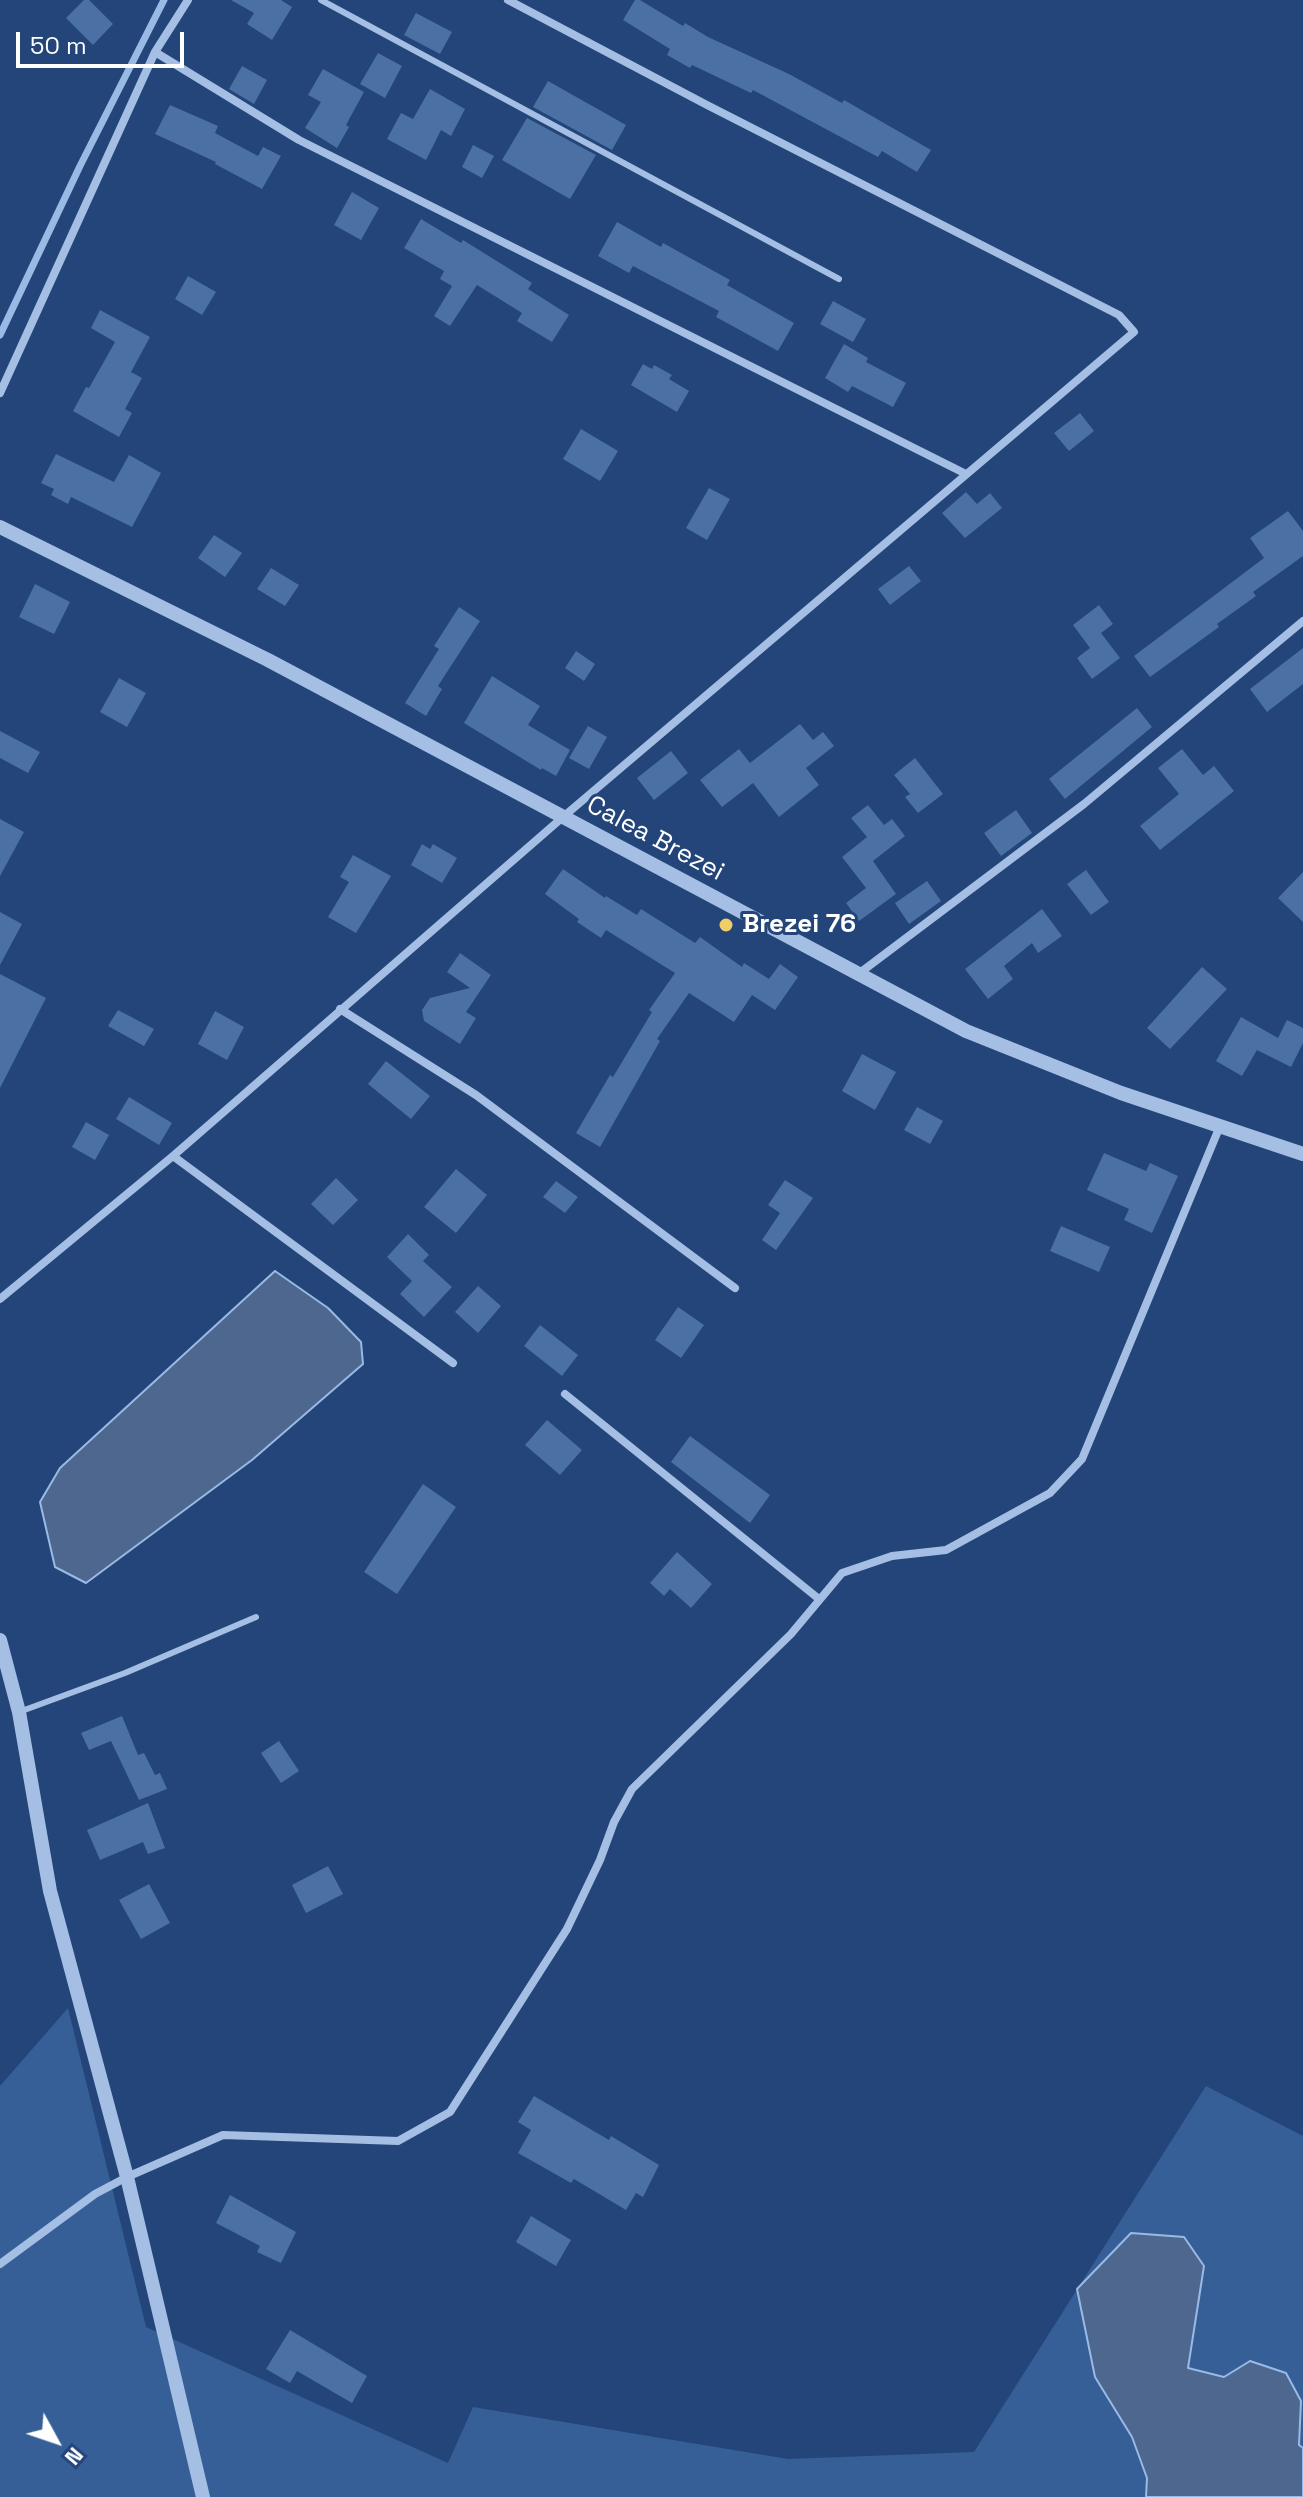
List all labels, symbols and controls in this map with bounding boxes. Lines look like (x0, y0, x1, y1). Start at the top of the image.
scale bar (20, 16, 188, 66)
text: 50 m (30, 30, 87, 61)
street label: Calea Brezei (581, 790, 729, 888)
place label: Brezei 76 (742, 909, 856, 941)
marker: Brezei 76 (717, 916, 735, 934)
north arrow (16, 2401, 96, 2481)
text: N (59, 2442, 90, 2471)

